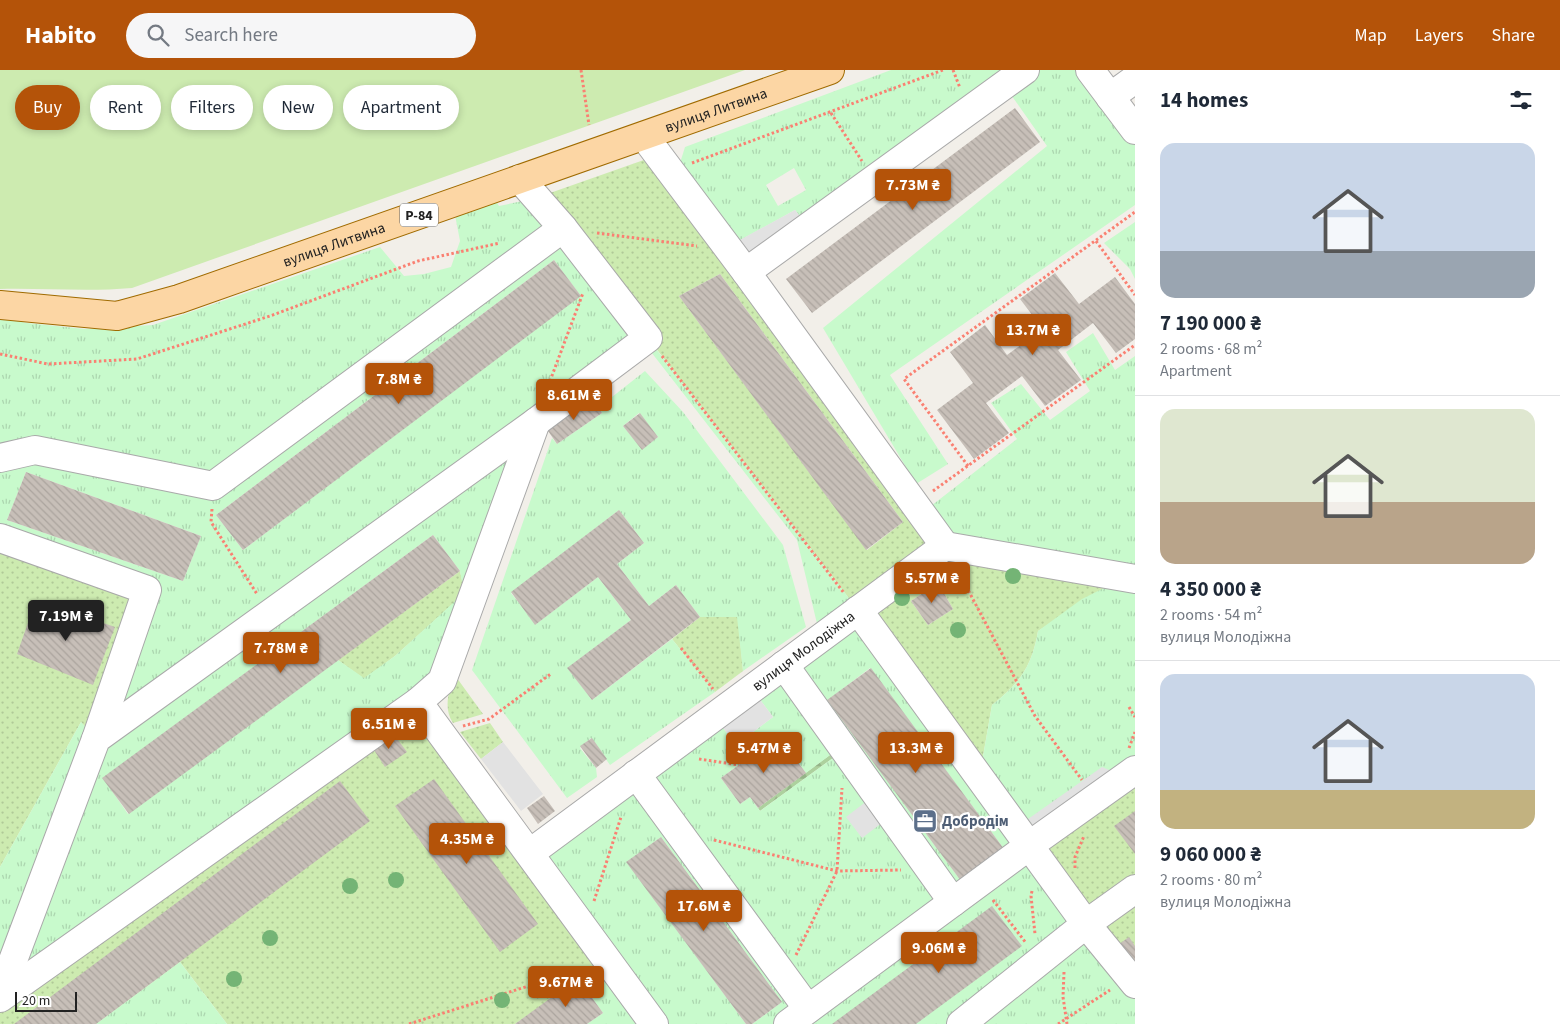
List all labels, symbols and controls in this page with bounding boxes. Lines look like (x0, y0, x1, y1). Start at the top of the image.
search box (126, 13, 476, 58)
text: Habito (25, 18, 96, 53)
icon: search (144, 21, 172, 49)
text: Search here (184, 22, 278, 49)
text: Map (1355, 23, 1387, 48)
text: Layers (1415, 23, 1464, 48)
text: Share (1492, 23, 1535, 48)
street label: вулиця Литвина (662, 83, 770, 138)
chip: Buy (15, 85, 80, 130)
chip: Rent (90, 85, 161, 130)
chip: Filters (171, 85, 253, 130)
chip: New (263, 85, 333, 130)
chip: Apartment (343, 85, 459, 130)
text: 14 homes (1160, 85, 1248, 115)
icon: filters (1507, 86, 1535, 114)
pin: 7.73M ₴ (867, 168, 959, 211)
text: 7.73M ₴ (886, 174, 940, 196)
icon: home (1303, 176, 1393, 266)
road number: Р-84 (400, 204, 438, 226)
street label: вулиця Литвина (280, 217, 388, 273)
text: 7 190 000 ₴ (1160, 308, 1261, 338)
pin: 13.7M ₴ (987, 314, 1079, 356)
text: 13.7M ₴ (1006, 319, 1060, 341)
text: 2 rooms · 68 m² (1160, 338, 1262, 360)
text: Apartment (1160, 360, 1232, 382)
pin: 7.8M ₴ (358, 362, 440, 405)
text: 7.8M ₴ (376, 368, 422, 390)
pin: 8.61M ₴ (528, 378, 620, 421)
text: 8.61M ₴ (547, 384, 601, 406)
icon: home (1303, 441, 1393, 531)
pin: 5.57M ₴ (886, 562, 978, 604)
text: 5.57M ₴ (905, 567, 959, 589)
text: 4 350 000 ₴ (1160, 574, 1261, 604)
pin: 7.19M ₴ (20, 600, 112, 642)
text: 2 rooms · 54 m² (1160, 604, 1262, 626)
text: 7.19M ₴ (39, 605, 93, 627)
street label: вулиця Молодіжна (748, 606, 859, 696)
text: вулиця Молодіжна (1160, 626, 1291, 648)
pin: 7.78M ₴ (235, 632, 327, 674)
text: 7.78M ₴ (254, 637, 308, 659)
icon: home (1303, 706, 1393, 796)
pin: 6.51M ₴ (343, 708, 435, 750)
text: 6.51M ₴ (362, 713, 416, 735)
pin: 5.47M ₴ (718, 732, 810, 774)
pin: 13.3M ₴ (870, 732, 962, 774)
text: 5.47M ₴ (737, 737, 791, 759)
text: 13.3M ₴ (889, 737, 943, 759)
office icon: Добродім (912, 808, 938, 834)
place label: Добродім (942, 811, 1009, 832)
pin: 4.35M ₴ (421, 822, 513, 865)
text: 4.35M ₴ (440, 828, 494, 850)
text: 9 060 000 ₴ (1160, 839, 1261, 869)
text: 2 rooms · 80 m² (1160, 869, 1262, 891)
pin: 17.6M ₴ (658, 890, 750, 932)
text: вулиця Молодіжна (1160, 891, 1291, 913)
text: 17.6M ₴ (677, 895, 731, 917)
pin: 9.06M ₴ (893, 932, 985, 974)
text: 9.06M ₴ (912, 937, 966, 959)
pin: 9.67M ₴ (520, 966, 612, 1008)
text: 9.67M ₴ (539, 971, 593, 993)
scale bar (15, 989, 78, 1012)
text: 20 m (22, 991, 50, 1011)

